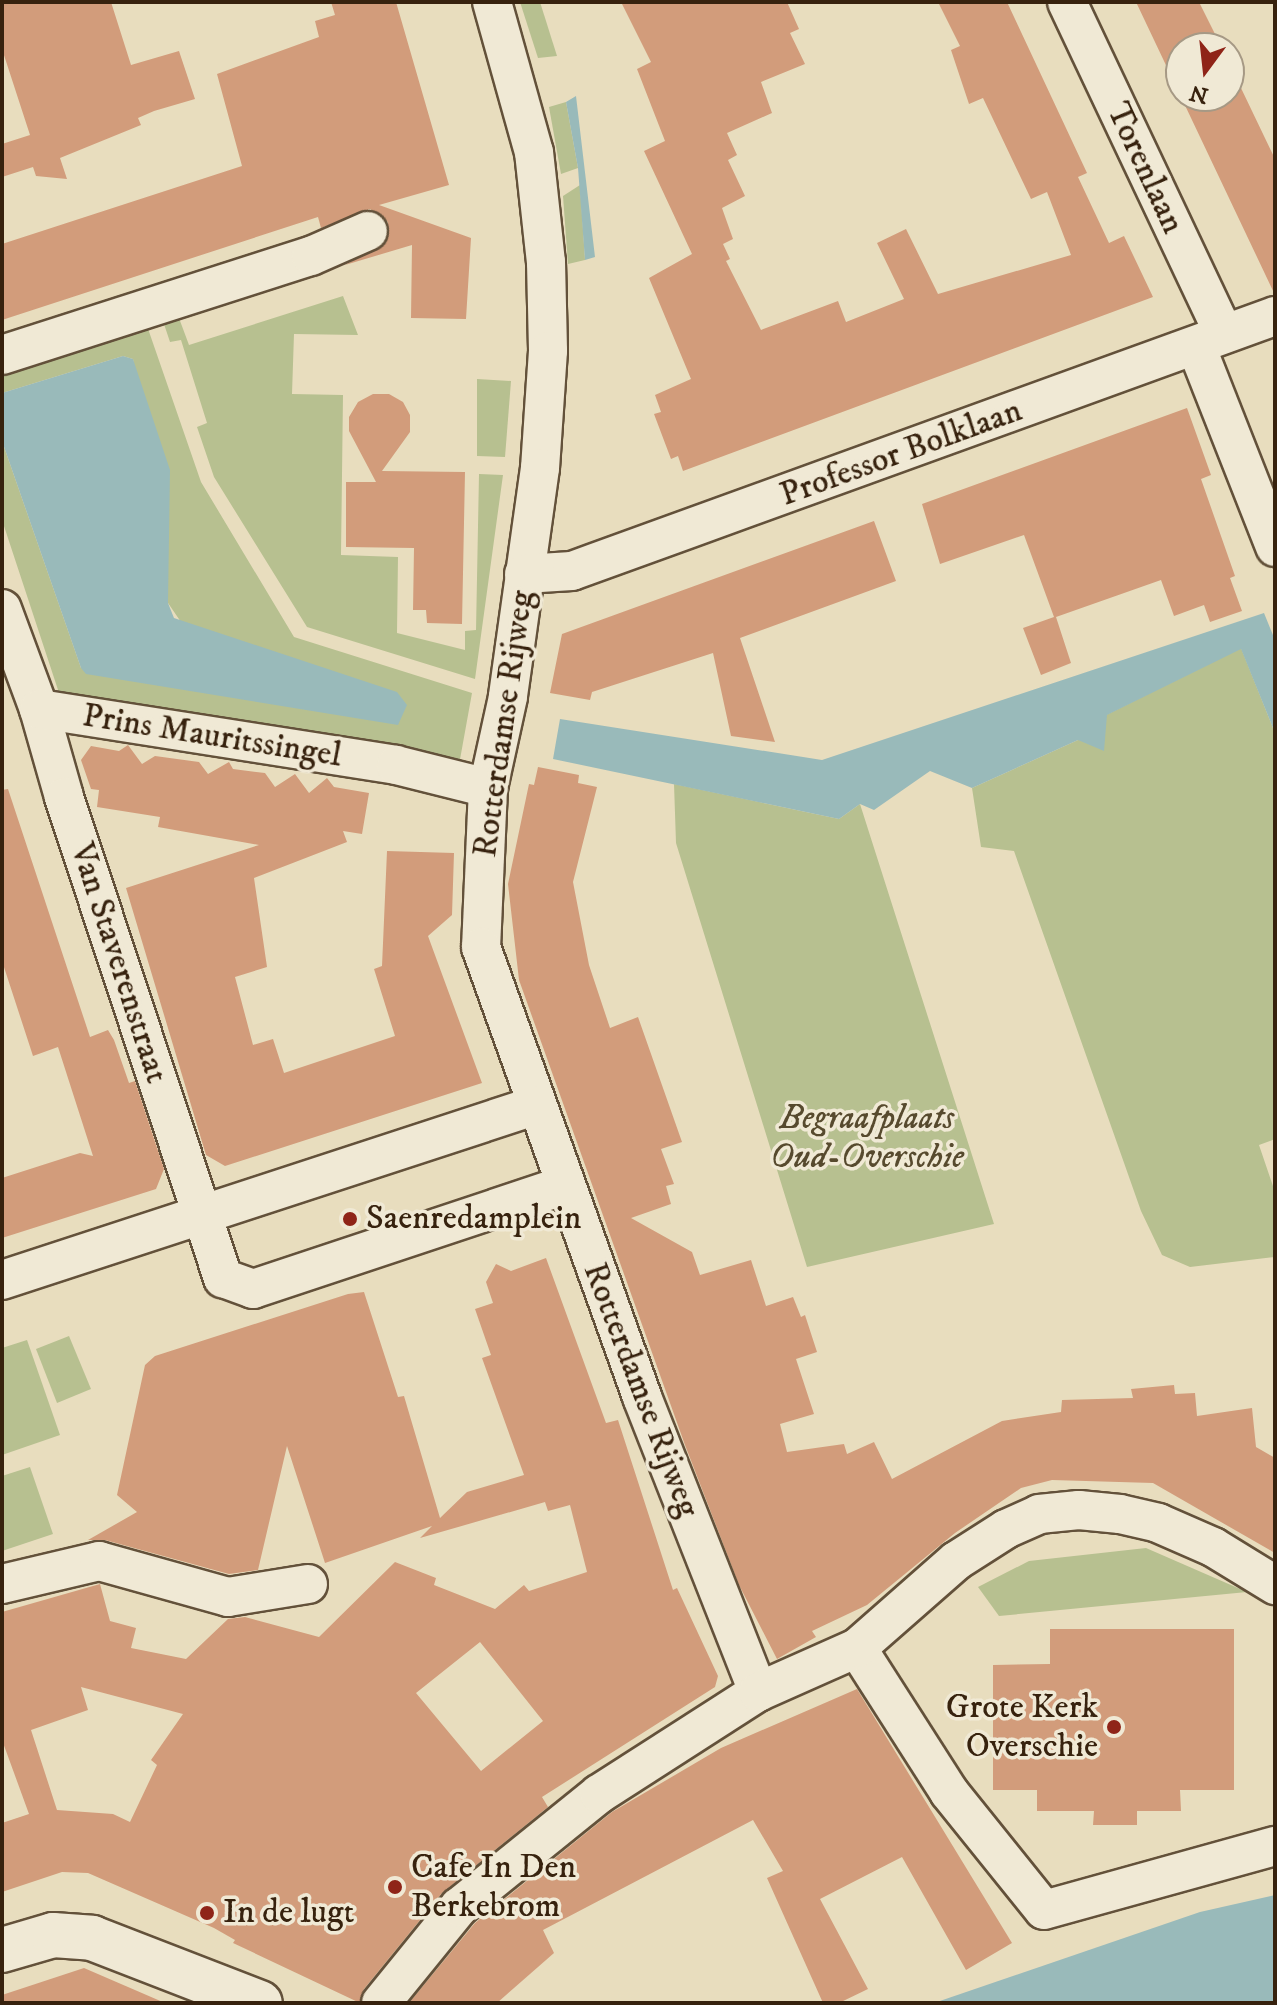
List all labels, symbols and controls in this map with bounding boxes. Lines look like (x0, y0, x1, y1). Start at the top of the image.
north arrow (1165, 32, 1245, 112)
text: N (1187, 78, 1211, 109)
street label: Torenlaan (1097, 96, 1193, 240)
street label: Professor Bolklaan (774, 390, 1028, 516)
street label: Rotterdamse Rijweg (465, 588, 543, 860)
street label: Prins Mauritssingel (80, 695, 344, 777)
street label: Van Staverenstraat (61, 838, 177, 1088)
park label: Begraafplaats Oud-Overschie (770, 1098, 964, 1178)
place label: Saenredamplein (366, 1199, 581, 1239)
marker: Saenredamplein (341, 1210, 359, 1228)
street label: Rotterdamse Rijweg (574, 1257, 708, 1523)
place label: Grote Kerk Overschie (946, 1687, 1098, 1766)
marker: Grote Kerk Overschie (1105, 1718, 1123, 1736)
place label: Cafe In Den Berkebrom (411, 1847, 576, 1926)
marker: Cafe In Den Berkebrom (386, 1878, 404, 1896)
place label: In de lugt (223, 1893, 354, 1933)
marker: In de lugt (198, 1904, 216, 1922)

